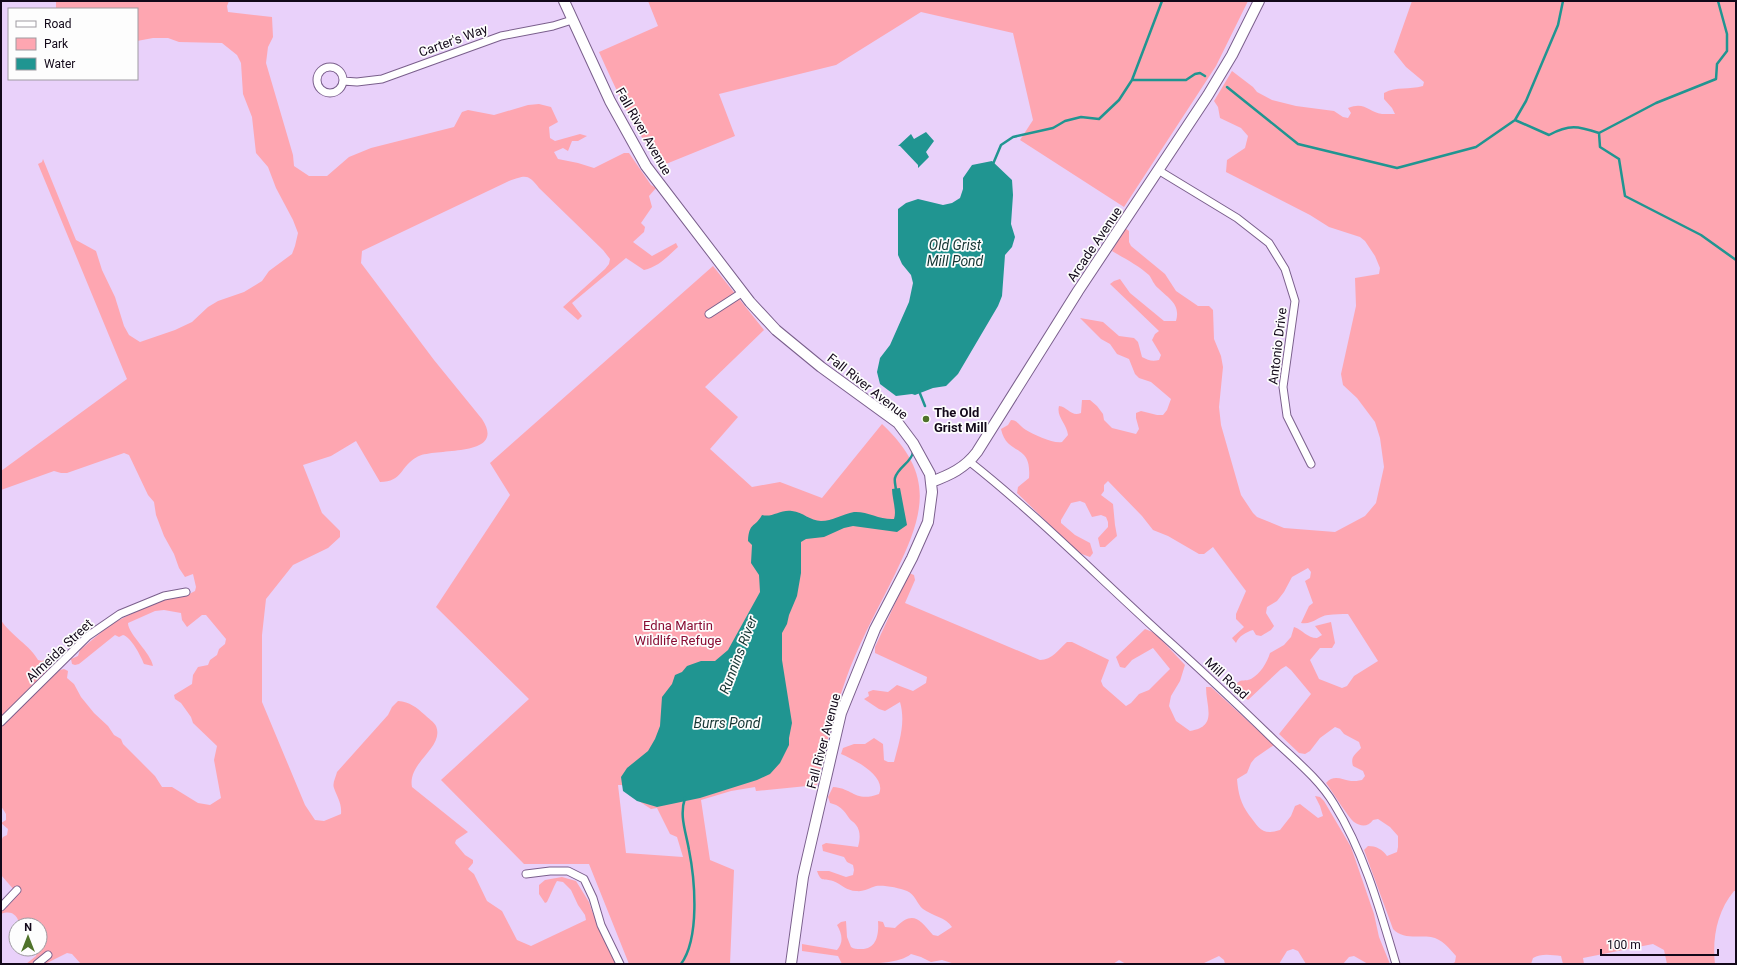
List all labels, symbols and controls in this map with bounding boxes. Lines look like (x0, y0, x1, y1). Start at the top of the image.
legend (8, 8, 138, 80)
text: Road (44, 17, 72, 31)
street label: Carter's Way (417, 21, 490, 60)
text: Park (44, 37, 69, 51)
text: Water (44, 57, 75, 71)
street label: Fall River Avenue (613, 85, 675, 178)
street label: Arcade Avenue (1064, 204, 1125, 284)
water label: Old Grist Mill Pond (927, 237, 984, 269)
street label: Antonio Drive (1265, 307, 1290, 385)
street label: Fall River Avenue (824, 350, 911, 423)
place label: The Old Grist Mill (934, 405, 987, 435)
marker: The Old Grist Mill (921, 414, 931, 424)
water label: Runnins River (716, 613, 760, 696)
street label: Almeida Street (23, 616, 96, 685)
park label: Edna Martin Wildlife Refuge (635, 618, 721, 648)
street label: Mill Road (1202, 655, 1251, 702)
street label: Fall River Avenue (804, 692, 843, 790)
water label: Burrs Pond (694, 715, 761, 731)
north arrow (8, 917, 48, 957)
text: N (24, 921, 32, 934)
scale bar (1601, 931, 1718, 957)
text: 100 m (1607, 938, 1641, 952)

